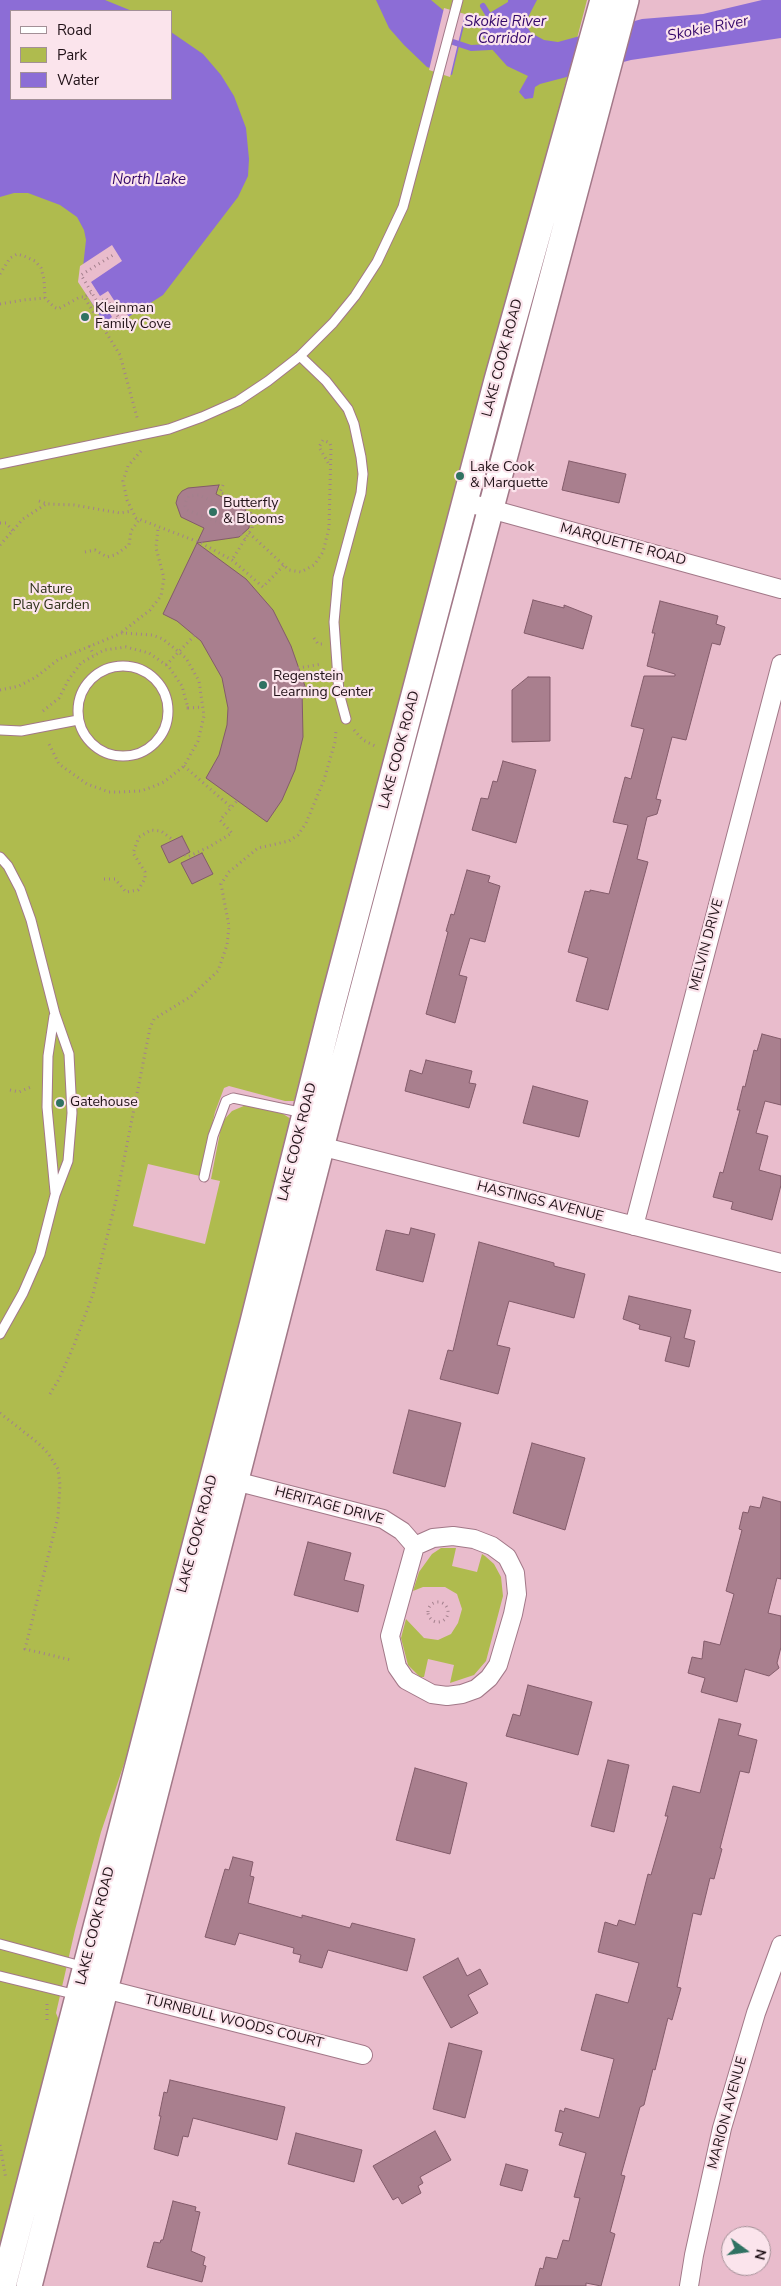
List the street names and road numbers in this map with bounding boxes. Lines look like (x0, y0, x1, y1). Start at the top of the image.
street label: LAKE COOK ROAD (479, 297, 527, 419)
street label: MARQUETTE ROAD (558, 520, 688, 570)
street label: LAKE COOK ROAD (376, 689, 424, 811)
street label: MELVIN DRIVE (687, 897, 727, 993)
street label: LAKE COOK ROAD (275, 1081, 321, 1203)
street label: HASTINGS AVENUE (475, 1178, 605, 1226)
street label: LAKE COOK ROAD (174, 1473, 222, 1595)
street label: HERITAGE DRIVE (273, 1483, 385, 1529)
street label: LAKE COOK ROAD (73, 1865, 119, 1987)
street label: TURNBULL WOODS COURT (143, 1992, 325, 2052)
street label: MARION AVENUE (705, 2055, 751, 2171)

